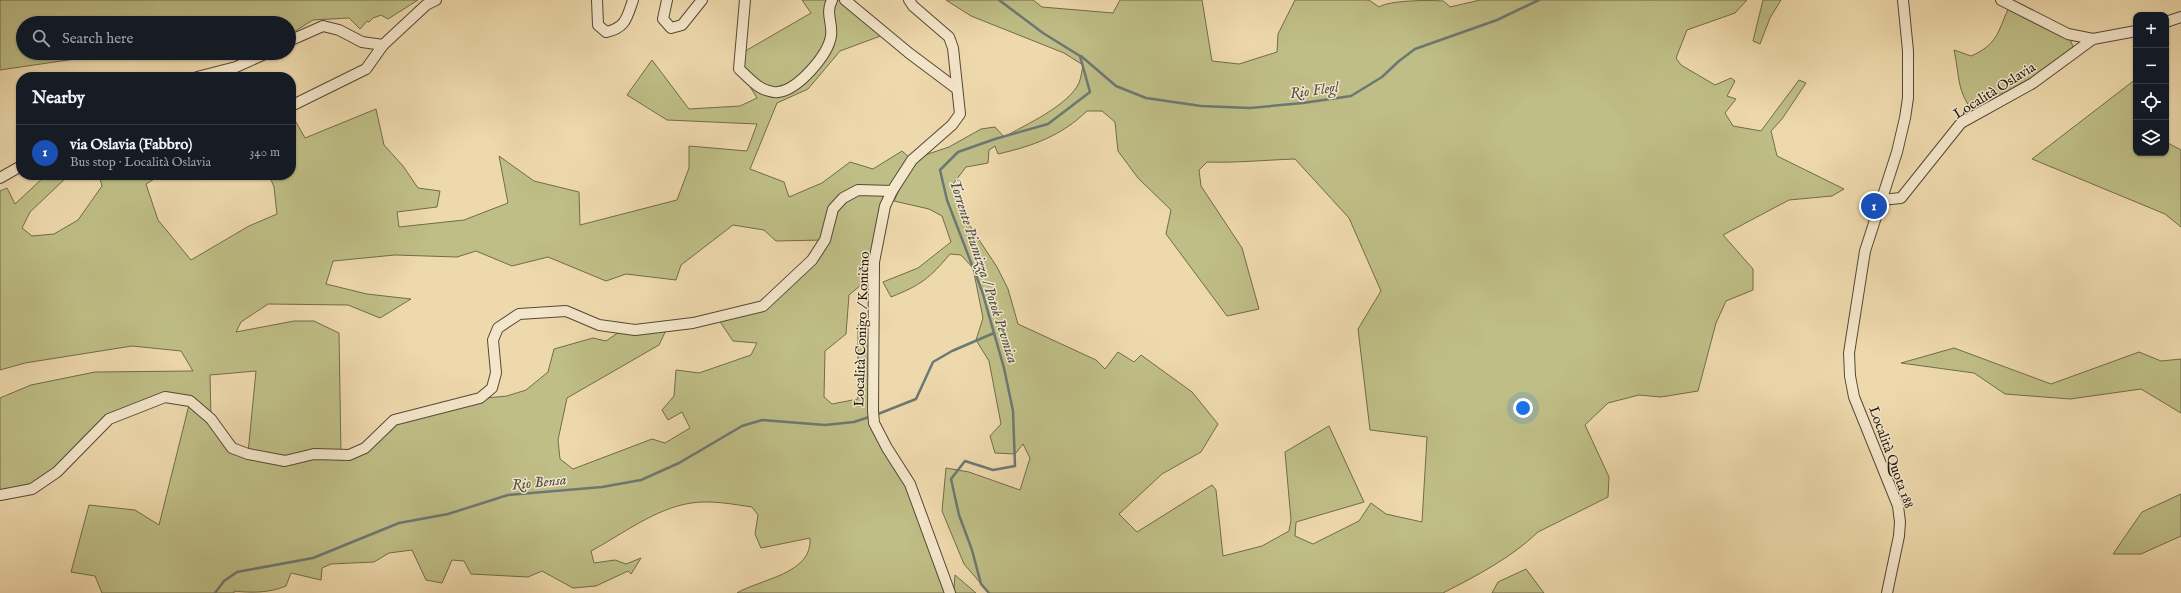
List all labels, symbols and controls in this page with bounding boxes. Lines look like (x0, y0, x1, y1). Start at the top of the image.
map controls (2133, 12, 2169, 156)
button: + (2133, 12, 2169, 48)
search box (16, 16, 296, 60)
icon: search (30, 27, 52, 49)
text: Search here (62, 29, 133, 48)
button: − (2133, 48, 2169, 84)
street label: Località Oslavia (1950, 58, 2040, 123)
water label: Rio Flegl (1289, 77, 1341, 104)
button: locate (2133, 84, 2169, 120)
text: Nearby (32, 88, 85, 109)
button: layers (2133, 120, 2169, 156)
text: via Oslavia (Fabbro) (70, 135, 192, 154)
text: 1 (43, 144, 47, 161)
text: 340 m (250, 144, 280, 161)
text: Bus stop · Località Oslavia (70, 154, 211, 171)
water label: Torrente Piumizza / Potok Pevmica (945, 176, 1023, 366)
pin: 1 (1861, 191, 1887, 221)
street label: Località Conigo / Konično (850, 251, 874, 407)
your location (1513, 398, 1533, 418)
street label: Località Quota 188 (1864, 404, 1918, 511)
water label: Rio Bensa (511, 470, 568, 495)

